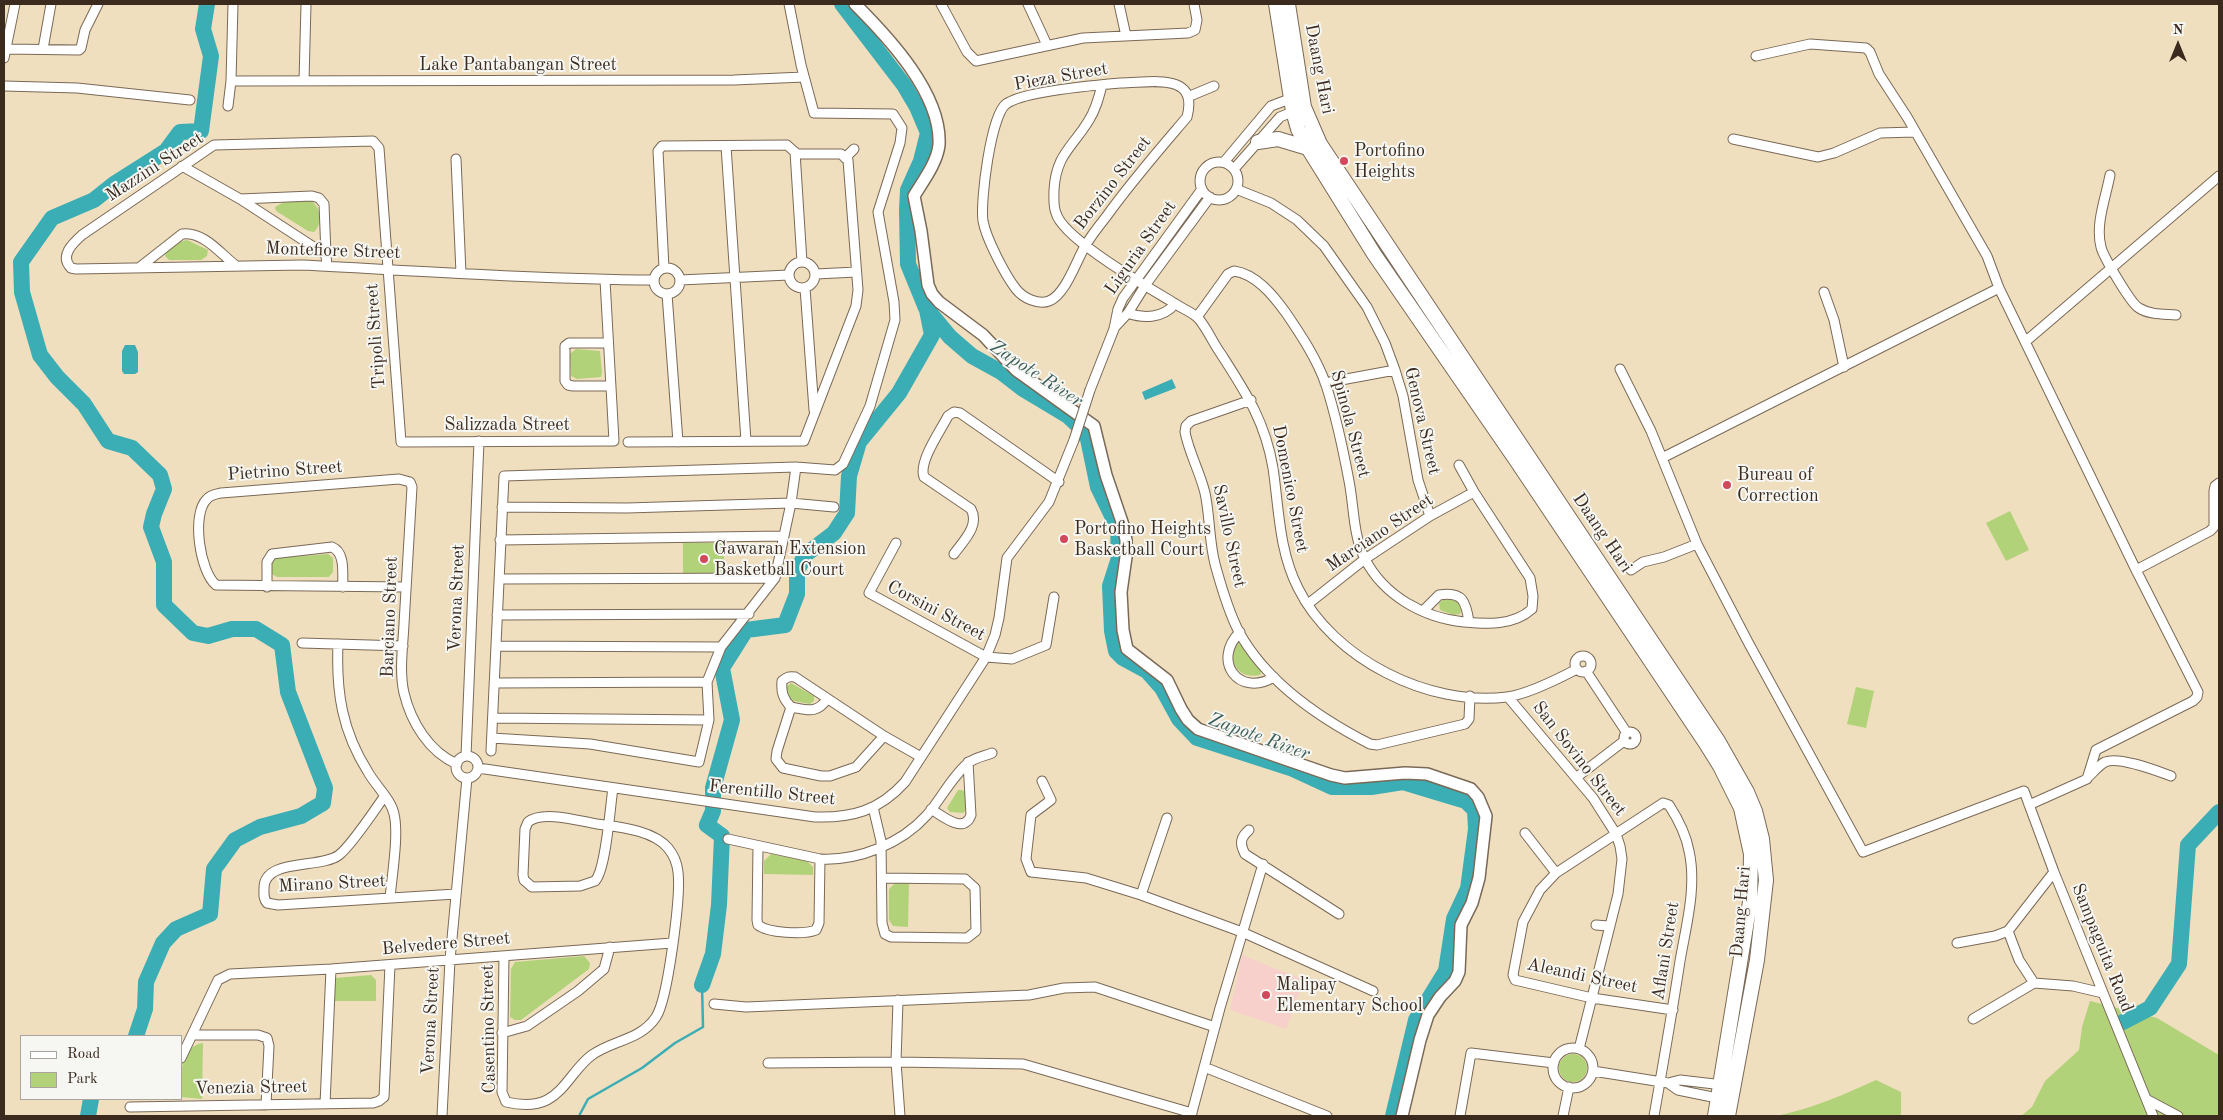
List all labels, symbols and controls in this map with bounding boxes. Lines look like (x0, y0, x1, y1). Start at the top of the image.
north arrow (2153, 20, 2203, 70)
street label: Daang Hari (1300, 22, 1338, 116)
text: N (2173, 23, 2183, 37)
street label: Lake Pantabangan Street (419, 54, 617, 76)
street label: Pieza Street (1012, 58, 1110, 96)
street label: Mazzini Street (102, 127, 208, 207)
street label: Borzino Street (1070, 132, 1156, 234)
place label: Portofino Heights (1354, 140, 1425, 182)
marker: Portofino Heights (1338, 155, 1350, 167)
street label: Liguria Street (1101, 197, 1181, 299)
street label: Montefiore Street (265, 238, 401, 264)
street label: Tripoli Street (362, 282, 390, 390)
water label: Zapote River (985, 335, 1087, 413)
street label: Genova Street (1399, 365, 1445, 477)
street label: Spinola Street (1325, 368, 1375, 480)
street label: Salizzada Street (444, 414, 570, 436)
street label: Domenico Street (1267, 423, 1313, 555)
street label: Pietrino Street (227, 456, 343, 486)
place label: Bureau of Correction (1737, 464, 1819, 506)
marker: Bureau of Correction (1721, 479, 1733, 491)
street label: Savillo Street (1207, 482, 1251, 590)
street label: Marciano Street (1322, 489, 1438, 577)
street label: Daang Hari (1567, 489, 1637, 577)
place label: Portofino Heights Basketball Court (1074, 518, 1211, 560)
marker: Portofino Heights Basketball Court (1058, 533, 1070, 545)
place label: Gawaran Extension Basketball Court (714, 538, 866, 580)
street label: Verona Street (444, 544, 470, 652)
marker: Gawaran Extension Basketball Court (698, 553, 710, 565)
street label: Barciano Street (377, 556, 403, 678)
street label: Corsini Street (883, 576, 989, 646)
street label: San Sovino Street (1527, 697, 1631, 821)
water label: Zapote River (1205, 708, 1313, 766)
street label: Ferentillo Street (708, 776, 836, 810)
street label: Daang Hari (1726, 865, 1756, 959)
street label: Mirano Street (278, 870, 386, 898)
street label: Sampaguita Road (2066, 880, 2138, 1016)
street label: Aflani Street (1648, 900, 1684, 1002)
street label: Belvedere Street (381, 928, 511, 960)
street label: Aleandi Street (1525, 954, 1639, 998)
street label: Casentino Street (477, 964, 501, 1094)
street label: Verona Street (417, 966, 445, 1076)
place label: Malipay Elementary School (1276, 974, 1423, 1016)
marker: Malipay Elementary School (1260, 989, 1272, 1001)
legend (20, 1035, 182, 1100)
text: Road (67, 1047, 100, 1062)
text: Park (67, 1072, 98, 1087)
street label: Venezia Street (194, 1076, 308, 1100)

